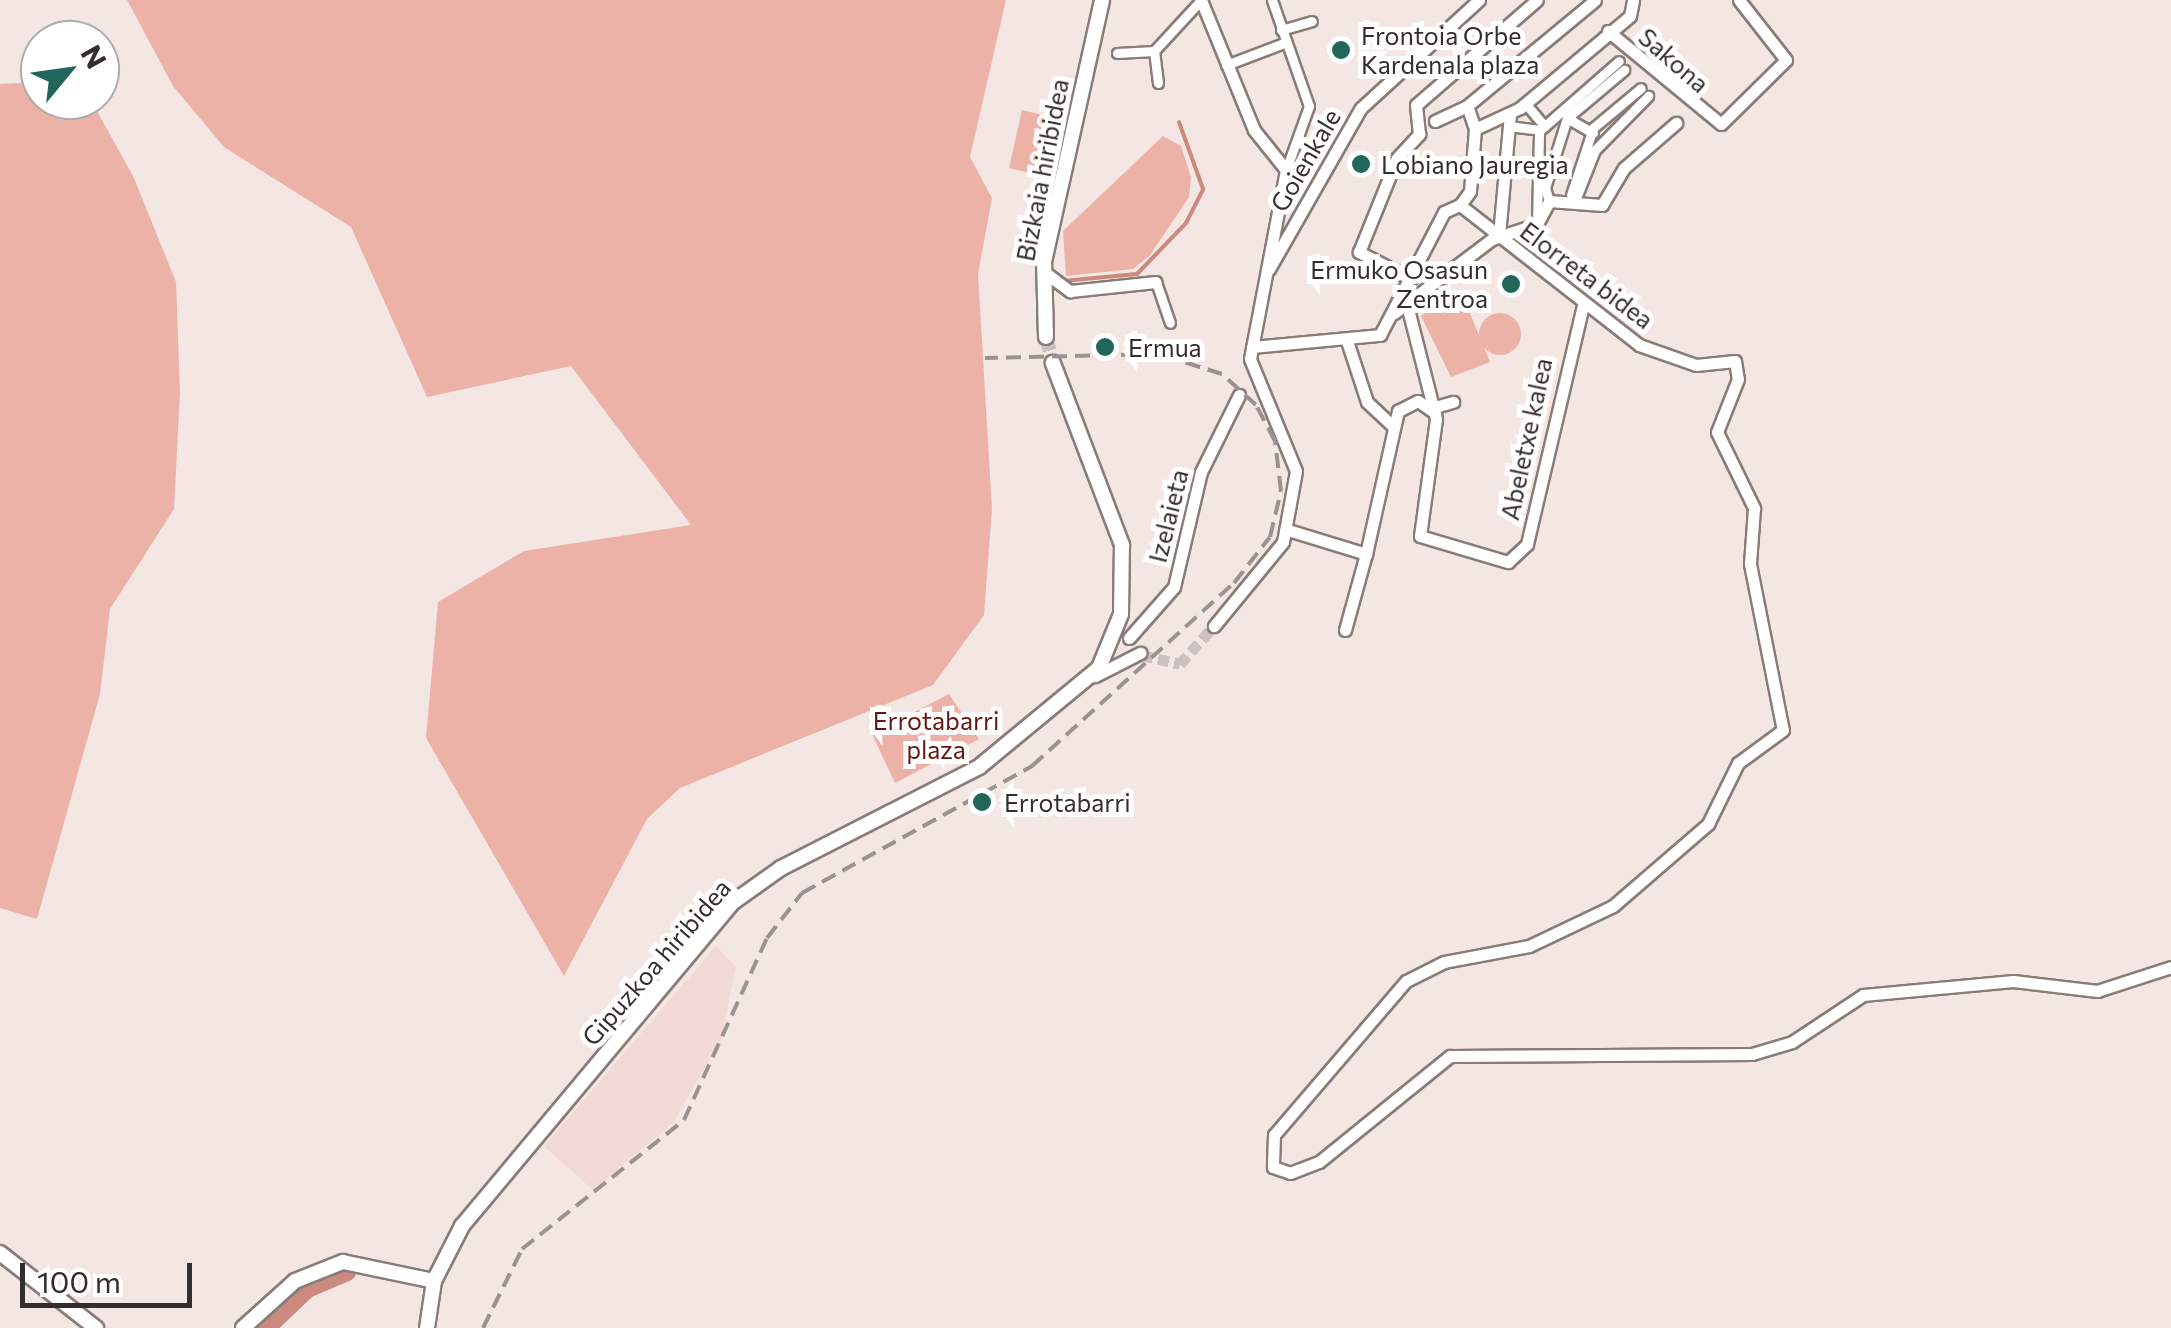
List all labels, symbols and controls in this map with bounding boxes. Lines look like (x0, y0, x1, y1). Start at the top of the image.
north arrow (20, 20, 120, 120)
place label: Frontoia Orbe Kardenala plaza (1361, 21, 1539, 80)
street label: Sakona (1633, 21, 1715, 99)
text: N (75, 39, 114, 74)
marker: Frontoia Orbe Kardenala plaza (1330, 39, 1352, 61)
street label: Bizkaia hiribidea (1010, 76, 1074, 264)
street label: Goienkale (1264, 103, 1346, 217)
place label: Lobiano Jauregia (1381, 149, 1569, 179)
marker: Lobiano Jauregia (1350, 153, 1372, 175)
street label: Elorreta bidea (1515, 215, 1659, 335)
place label: Ermuko Osasun Zentroa (1310, 255, 1488, 314)
marker: Ermuko Osasun Zentroa (1498, 271, 1524, 297)
place label: Ermua (1128, 332, 1202, 362)
marker: Ermua (1092, 334, 1118, 360)
street label: Abeletxe kalea (1494, 355, 1558, 523)
street label: Izelaieta (1142, 466, 1194, 566)
park label: Errotabarri plaza (873, 706, 999, 765)
place label: Errotabarri (1004, 787, 1131, 817)
marker: Errotabarri (969, 789, 995, 815)
street label: Gipuzkoa hiribidea (576, 873, 736, 1051)
scale bar (25, 1243, 198, 1305)
text: 100 m (37, 1262, 121, 1299)

